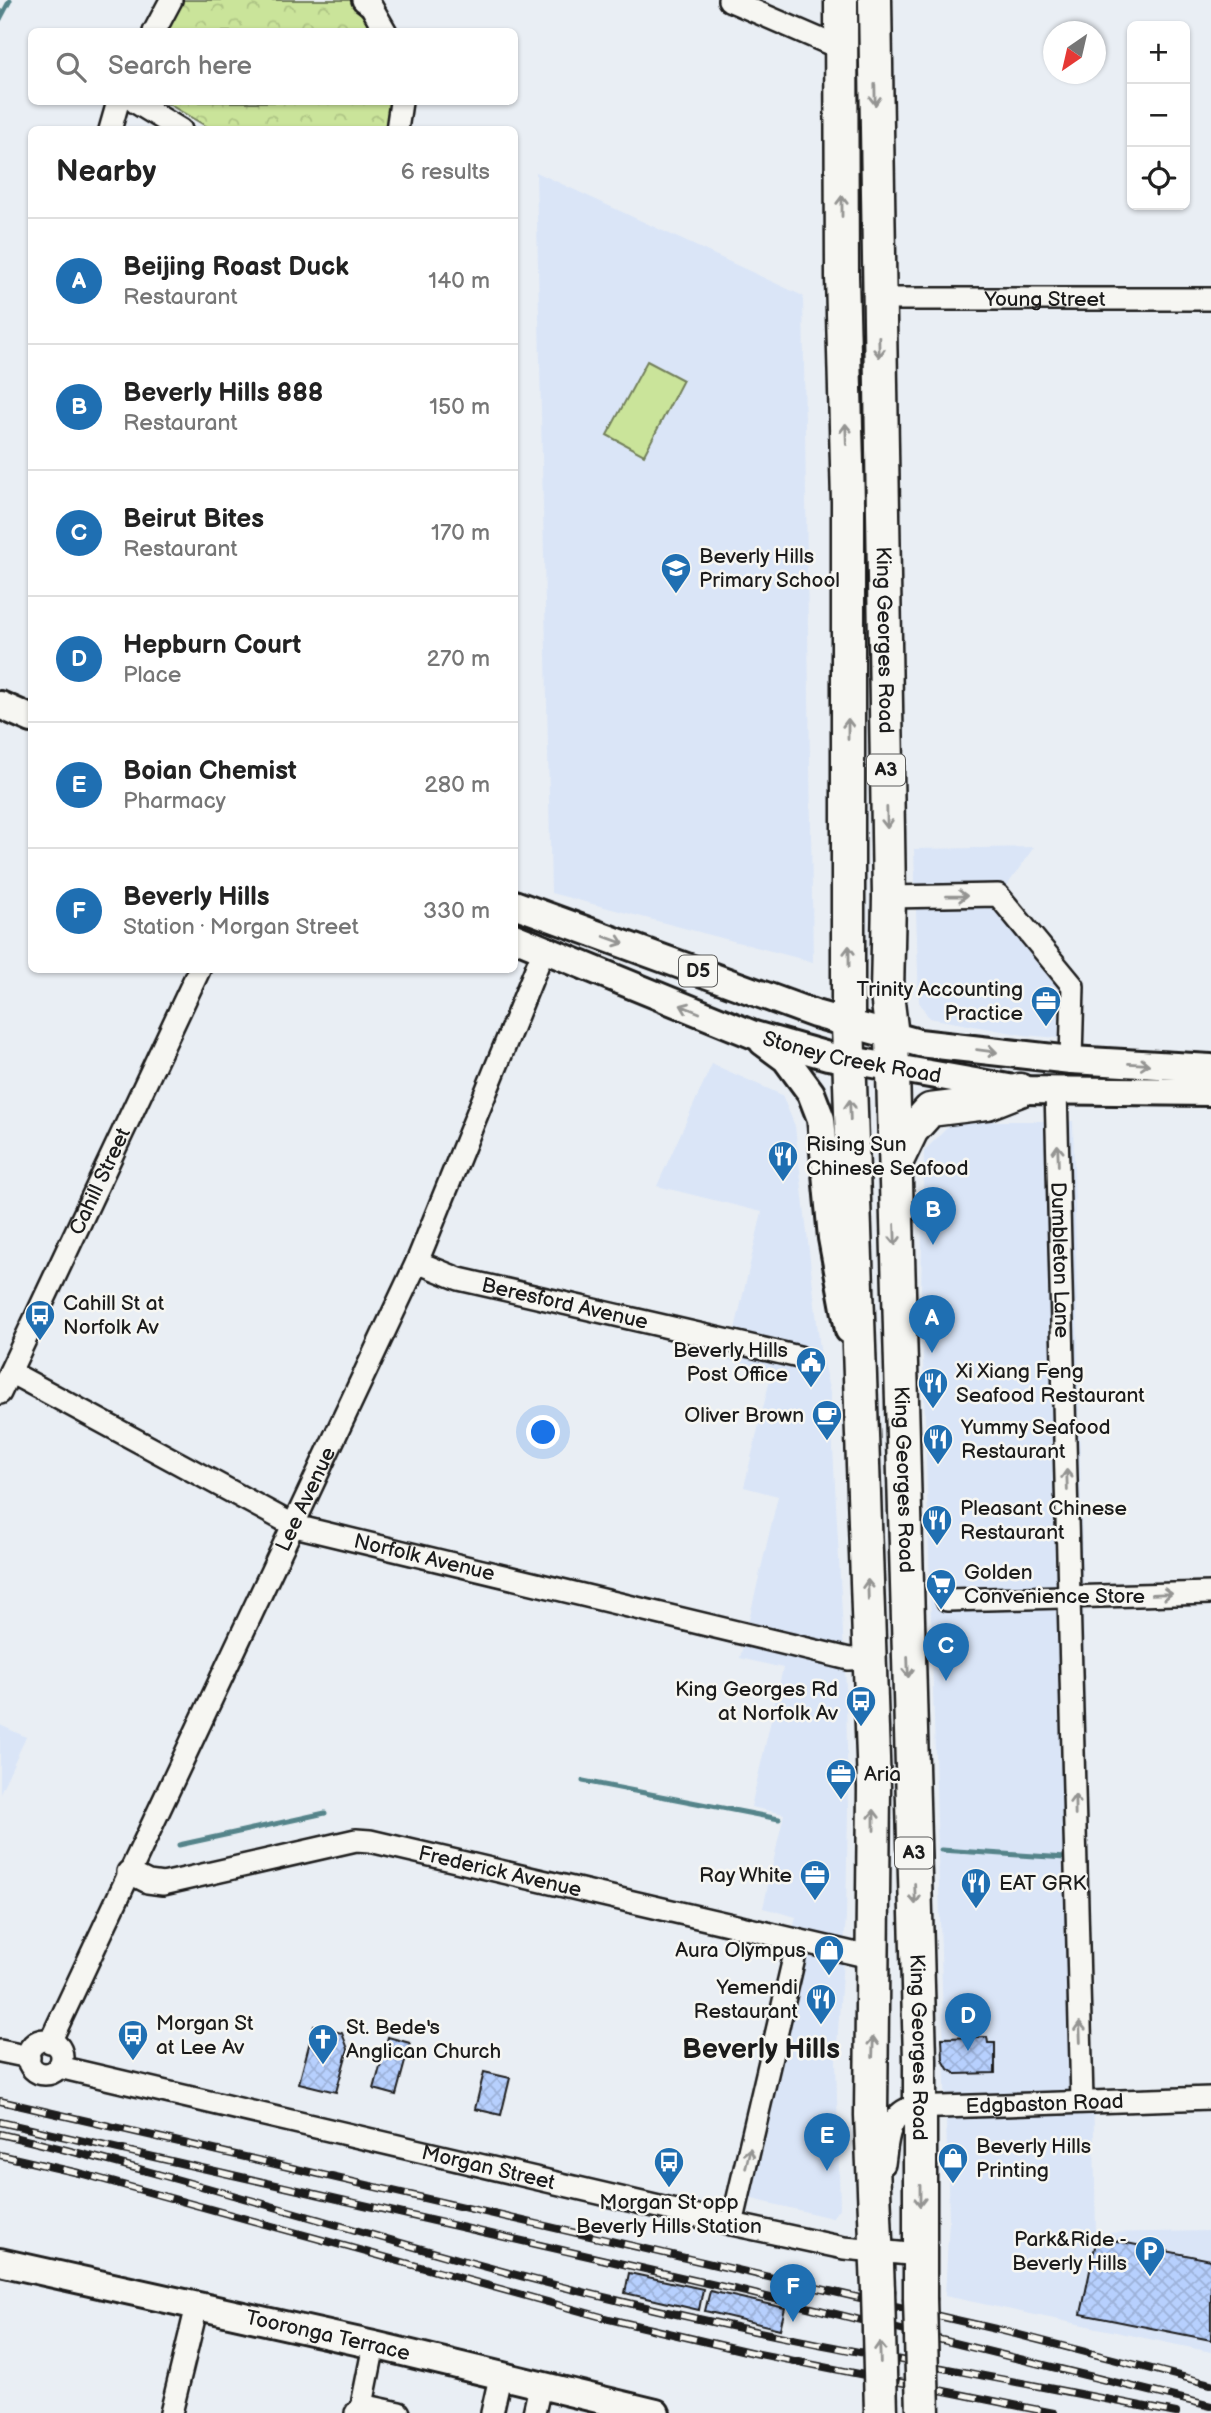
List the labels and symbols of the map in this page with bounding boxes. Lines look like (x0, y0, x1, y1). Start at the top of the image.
north arrow (1043, 21, 1106, 84)
one-way arrow (869, 83, 882, 106)
one-way arrow (835, 195, 849, 218)
street label: Young Street (984, 287, 1106, 312)
one-way arrow (872, 335, 886, 358)
one-way arrow (839, 423, 852, 446)
place label: Beverly Hills Primary School (699, 544, 840, 593)
street label: King Georges Road (871, 546, 899, 734)
school or university icon: Beverly Hills Primary School (659, 551, 693, 595)
one-way arrow (841, 717, 855, 740)
road number: A3 (867, 754, 905, 786)
one-way arrow (880, 806, 894, 829)
one-way arrow (945, 889, 968, 903)
one-way arrow (602, 935, 624, 947)
one-way arrow (842, 945, 856, 968)
road number: D5 (679, 956, 717, 987)
place label: Trinity Accounting Practice (857, 977, 1023, 1026)
office icon: Trinity Accounting Practice (1029, 984, 1063, 1028)
one-way arrow (680, 1002, 702, 1015)
street label: Stoney Creek Road (760, 1026, 943, 1088)
one-way arrow (975, 1044, 997, 1057)
one-way arrow (1127, 1058, 1150, 1071)
one-way arrow (843, 1098, 856, 1121)
street label: Cahill Street (64, 1123, 136, 1239)
place label: Rising Sun Chinese Seafood (806, 1132, 968, 1181)
restaurant icon: Rising Sun Chinese Seafood (766, 1139, 800, 1183)
one-way arrow (1052, 1144, 1065, 1167)
street label: Dumbleton Lane (1046, 1181, 1075, 1338)
pin: B (910, 1187, 956, 1245)
one-way arrow (889, 1223, 902, 1246)
street label: Beresford Avenue (479, 1272, 651, 1334)
place label: Cahill St at Norfolk Av (63, 1291, 165, 1340)
pin: A (909, 1295, 955, 1353)
bus stop icon: Cahill St at Norfolk Av (23, 1298, 57, 1342)
place label: Beverly Hills Post Office (673, 1338, 788, 1387)
public building icon: Beverly Hills Post Office (794, 1345, 828, 1389)
place label: Xi Xiang Feng Seafood Restaurant (955, 1359, 1145, 1408)
restaurant icon: Xi Xiang Feng Seafood Restaurant (916, 1366, 950, 1410)
street label: King Georges Road (889, 1386, 919, 1573)
cafe icon: Oliver Brown (810, 1398, 844, 1442)
place label: Oliver Brown (684, 1403, 804, 1428)
your location (526, 1415, 560, 1449)
place label: Yummy Seafood Restaurant (960, 1415, 1111, 1464)
restaurant icon: Yummy Seafood Restaurant (921, 1422, 955, 1466)
street label: Lee Avenue (270, 1443, 341, 1555)
one-way arrow (1061, 1469, 1074, 1492)
place label: Pleasant Chinese Restaurant (960, 1496, 1127, 1545)
restaurant icon: Pleasant Chinese Restaurant (920, 1503, 954, 1547)
street label: Norfolk Avenue (351, 1528, 497, 1586)
place label: Golden Convenience Store (964, 1560, 1145, 1609)
supermarket icon: Golden Convenience Store (924, 1567, 958, 1611)
one-way arrow (861, 1579, 874, 1602)
one-way arrow (1151, 1588, 1174, 1601)
pin: C (923, 1623, 969, 1681)
one-way arrow (901, 1655, 914, 1678)
place label: King Georges Rd at Norfolk Av (675, 1677, 839, 1726)
bus stop icon: King Georges Rd at Norfolk Av (844, 1684, 878, 1728)
office icon: Aria (824, 1757, 858, 1801)
place label: Aria (864, 1762, 901, 1787)
one-way arrow (1068, 1794, 1081, 1817)
one-way arrow (867, 1809, 880, 1832)
road number: A3 (895, 1838, 933, 1868)
street label: Frederick Avenue (416, 1840, 584, 1902)
office icon: Ray White (798, 1858, 832, 1902)
place label: Ray White (699, 1863, 792, 1888)
restaurant icon: EAT GRK (959, 1866, 993, 1910)
place label: EAT GRK (999, 1871, 1086, 1896)
one-way arrow (908, 1882, 922, 1905)
shop icon: Aura Olympus (812, 1933, 846, 1977)
place label: Aura Olympus (675, 1938, 806, 1963)
street label: King Georges Road (905, 1953, 933, 2141)
place label: Yemendi Restaurant (693, 1975, 799, 2024)
restaurant icon: Yemendi Restaurant (804, 1982, 838, 2026)
pin: D (945, 1993, 991, 2051)
place label: Morgan St at Lee Av (156, 2011, 254, 2060)
place label: St. Bede's Anglican Church (346, 2015, 501, 2064)
bus stop icon: Morgan St at Lee Av (116, 2018, 150, 2062)
one-way arrow (1074, 2021, 1087, 2044)
church icon: St. Bede's Anglican Church (306, 2022, 340, 2066)
district label: Beverly Hills (682, 2033, 840, 2066)
one-way arrow (866, 2036, 880, 2059)
street label: Edgbaston Road (965, 2088, 1124, 2119)
pin: E (804, 2113, 850, 2171)
place label: Beverly Hills Printing (976, 2134, 1091, 2183)
street label: Morgan Street (419, 2140, 558, 2195)
shop icon: Beverly Hills Printing (936, 2141, 970, 2185)
bus stop icon: Morgan St opp Beverly Hills Station (652, 2145, 686, 2189)
one-way arrow (742, 2147, 755, 2170)
one-way arrow (913, 2184, 927, 2207)
place label: Morgan St opp Beverly Hills Station (576, 2190, 762, 2239)
place label: Park&Ride - Beverly Hills (1012, 2227, 1127, 2276)
parking icon: Park&Ride - Beverly Hills (1133, 2234, 1167, 2278)
pin: F (770, 2264, 816, 2322)
street label: Tooronga Terrace (244, 2304, 413, 2366)
one-way arrow (873, 2340, 886, 2363)

